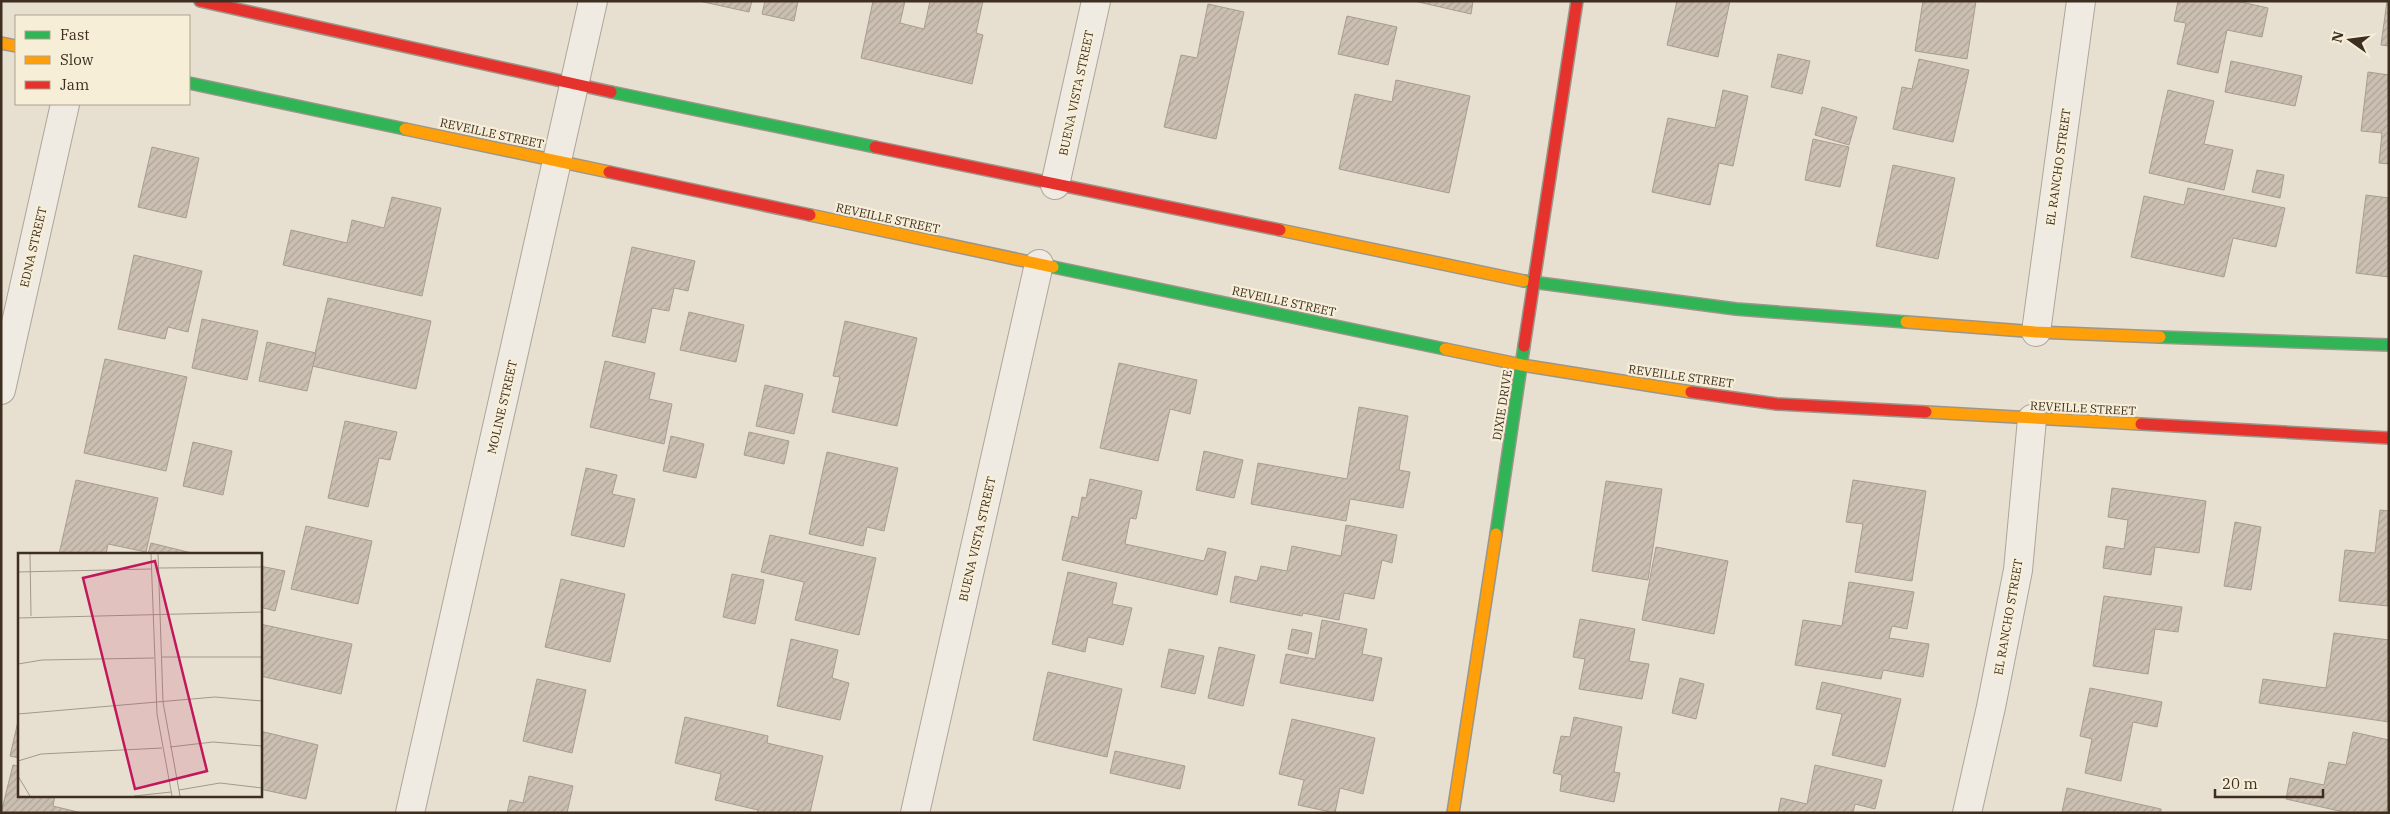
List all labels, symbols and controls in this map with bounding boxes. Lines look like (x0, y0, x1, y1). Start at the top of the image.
legend (15, 15, 190, 105)
north arrow (2325, 15, 2375, 65)
text: Fast (60, 25, 90, 44)
street label: BUENA VISTA STREET (1055, 29, 1097, 157)
text: N (2327, 29, 2347, 44)
text: Slow (60, 50, 94, 69)
text: Jam (60, 75, 89, 94)
street label: EL RANCHO STREET (2042, 107, 2074, 226)
street label: REVEILLE STREET (439, 115, 546, 151)
street label: REVEILLE STREET (835, 200, 942, 236)
street label: EDNA STREET (16, 205, 50, 289)
street label: REVEILLE STREET (1231, 283, 1338, 319)
street label: MOLINE STREET (484, 358, 520, 456)
street label: REVEILLE STREET (1627, 361, 1735, 391)
street label: DIXIE DRIVE (1489, 368, 1515, 442)
street label: REVEILLE STREET (2030, 398, 2137, 418)
street label: BUENA VISTA STREET (955, 475, 999, 603)
inset map (18, 553, 261, 796)
street label: EL RANCHO STREET (1990, 557, 2026, 676)
scale bar (2215, 766, 2322, 798)
text: 20 m (2222, 774, 2258, 793)

